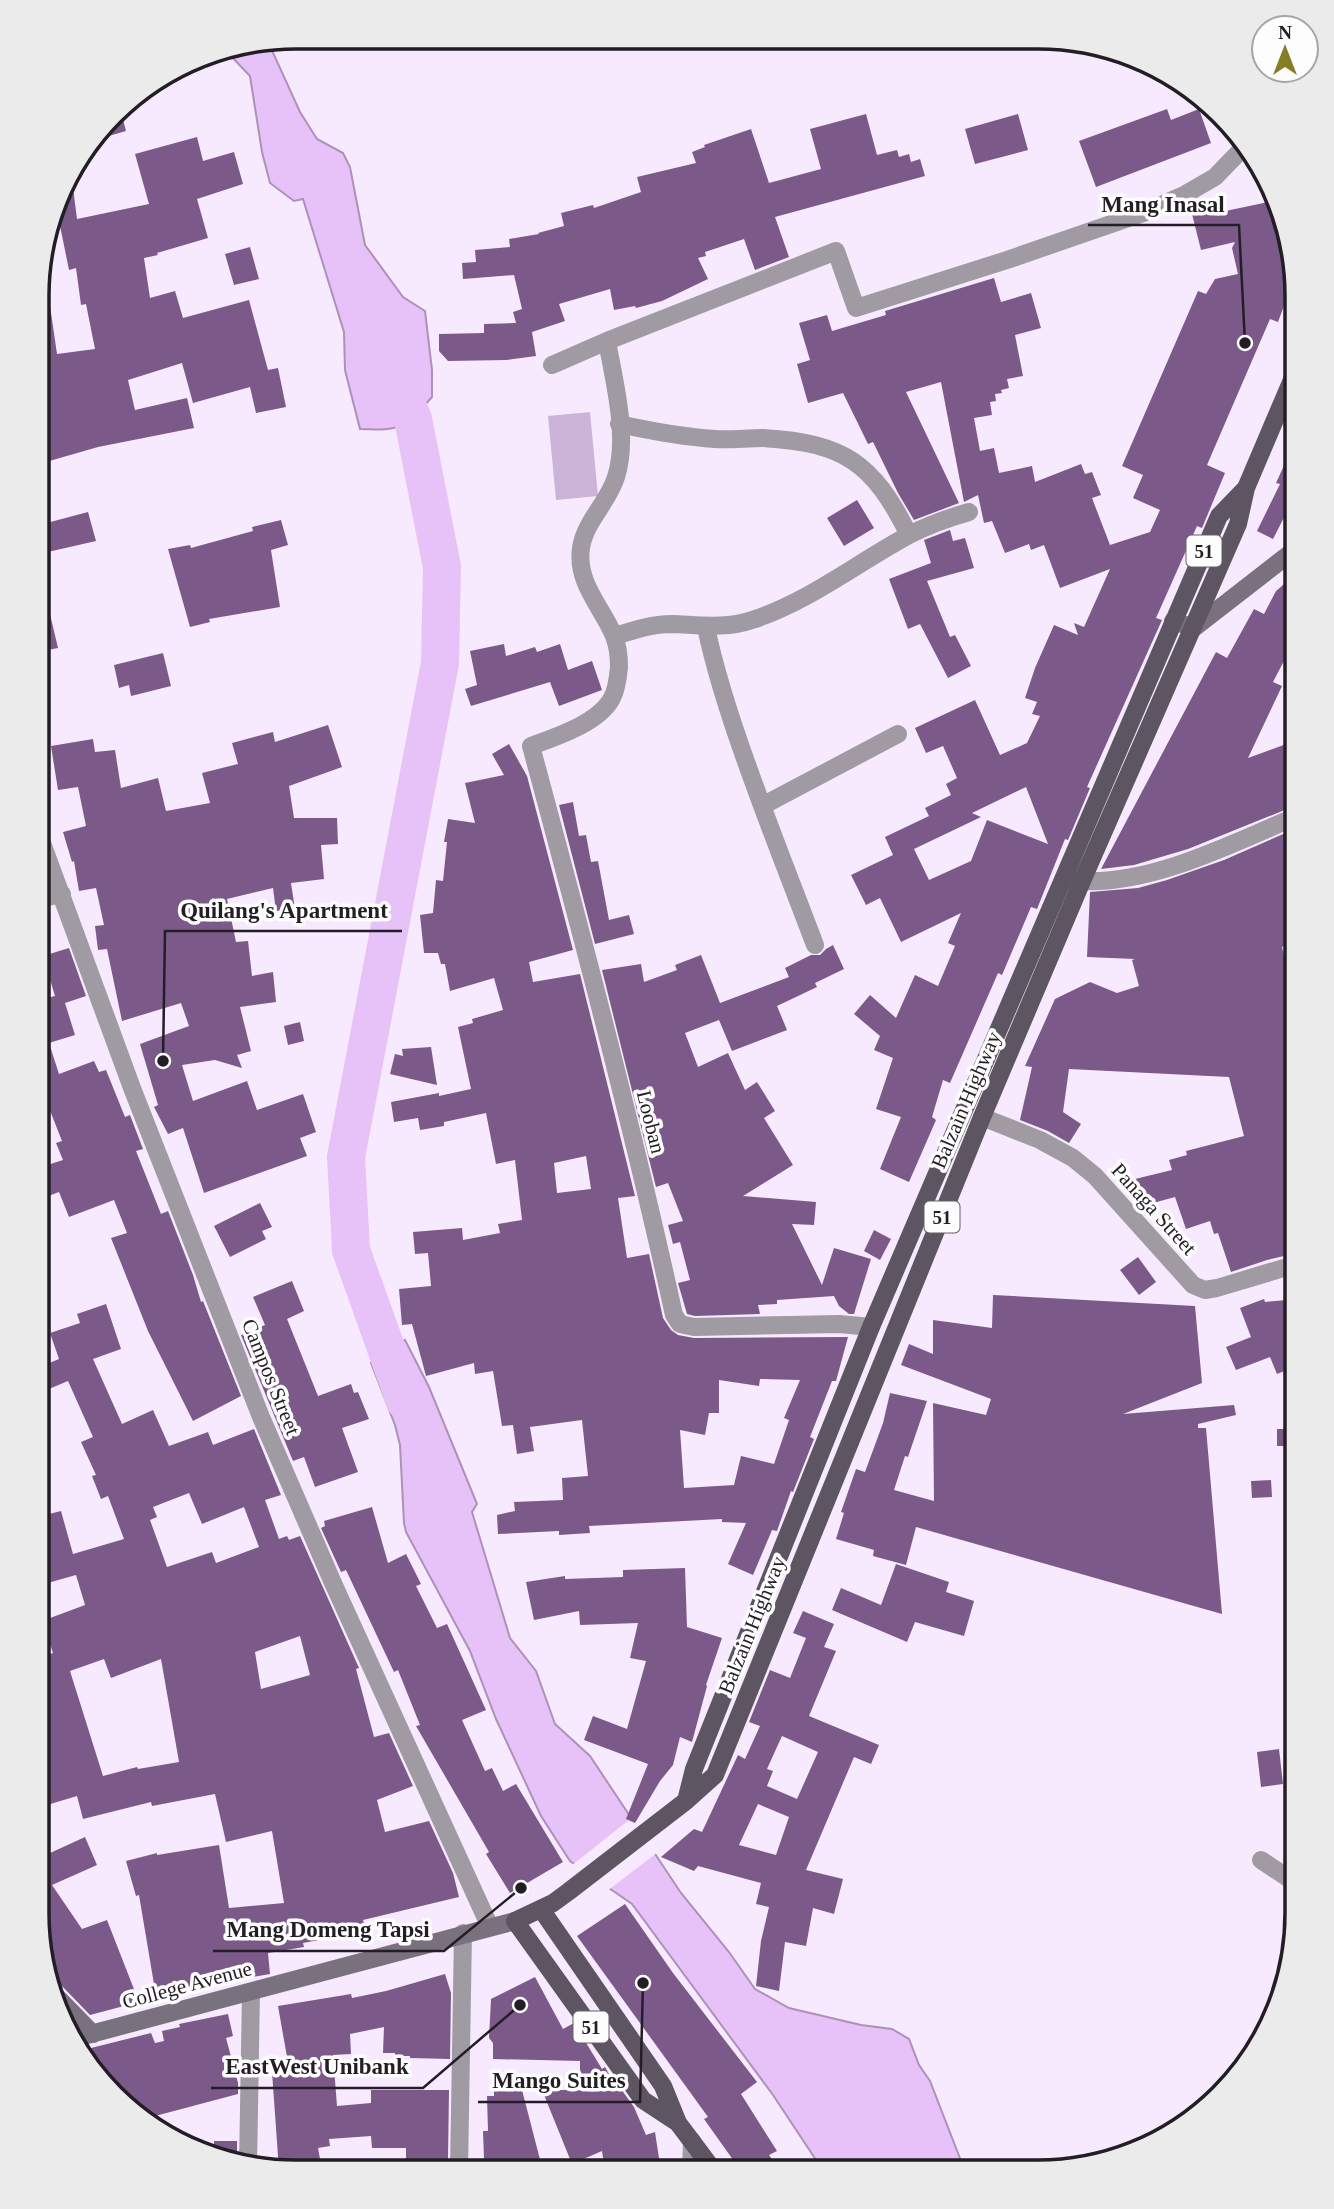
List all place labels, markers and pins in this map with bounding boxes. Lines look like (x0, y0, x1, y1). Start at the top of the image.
callout: Mang Inasal (1088, 181, 1239, 225)
callout: Quilang's Apartment (165, 887, 402, 931)
callout: Mang Domeng Tapsi (213, 1907, 444, 1951)
callout: EastWest Unibank (211, 2044, 423, 2088)
callout: Mango Suites (478, 2058, 640, 2102)

